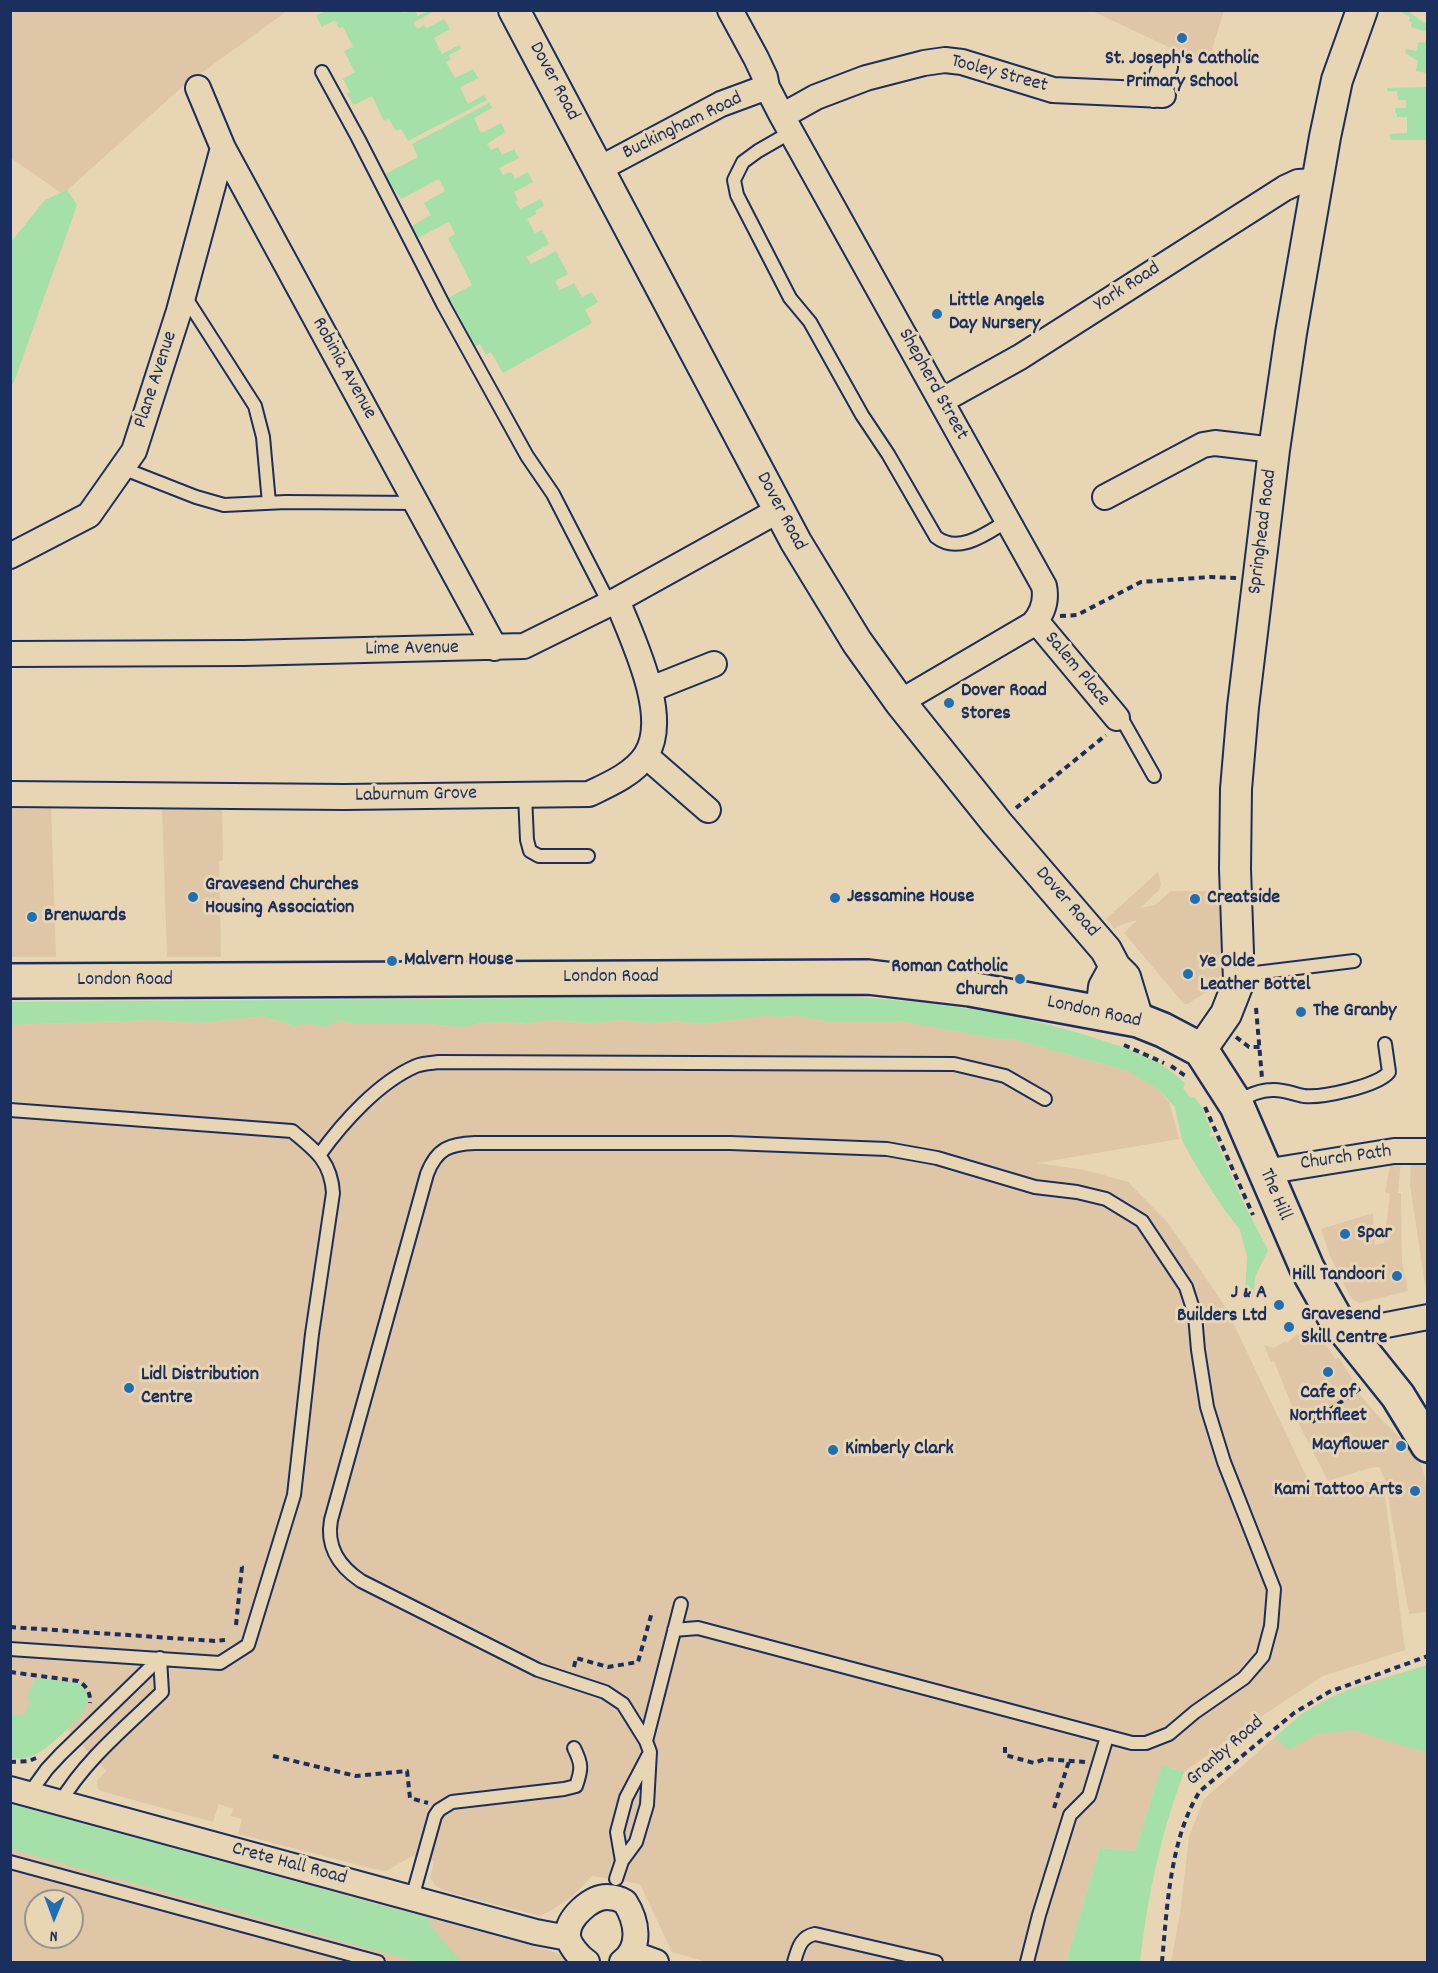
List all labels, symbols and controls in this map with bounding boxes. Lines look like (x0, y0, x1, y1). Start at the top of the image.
marker: St. Joseph's Catholic Primary School (1175, 31, 1189, 45)
street label: Dover Road (522, 39, 584, 125)
place label: St. Joseph's Catholic Primary School (1105, 48, 1259, 95)
street label: Tooley Street (948, 51, 1050, 99)
street label: Buckingham Road (619, 88, 747, 166)
street label: York Road (1091, 258, 1165, 318)
place label: Little Angels Day Nursery (949, 290, 1045, 337)
marker: Little Angels Day Nursery (930, 307, 944, 321)
street label: Robinia Avenue (305, 314, 381, 424)
street label: Shepherd Street (891, 325, 973, 445)
street label: Plane Avenue (130, 328, 184, 432)
street label: Springhead Road (1244, 468, 1284, 596)
street label: Dover Road (749, 469, 811, 555)
street label: Salem Place (1038, 628, 1114, 712)
street label: Lime Avenue (365, 637, 459, 663)
place label: Dover Road Stores (961, 680, 1047, 727)
marker: Dover Road Stores (942, 696, 956, 710)
street label: Laburnum Grove (355, 783, 477, 809)
street label: Dover Road (1029, 863, 1103, 943)
place label: Gravesend Churches Housing Association (205, 874, 359, 921)
place label: Jessamine House (847, 886, 974, 910)
place label: Creatside (1207, 887, 1280, 911)
marker: Gravesend Churches Housing Association (186, 890, 200, 904)
marker: Jessamine House (828, 891, 842, 905)
marker: Creatside (1188, 892, 1202, 906)
place label: Brenwards (44, 905, 126, 929)
marker: Brenwards (25, 910, 39, 924)
place label: Malvern House (404, 949, 513, 973)
place label: Ye Olde Leather Bottel (1200, 951, 1310, 998)
marker: Malvern House (385, 954, 399, 968)
place label: Roman Catholic Church (891, 956, 1008, 1003)
street label: London Road (563, 966, 659, 990)
marker: Ye Olde Leather Bottel (1181, 967, 1195, 981)
street label: London Road (77, 969, 173, 993)
marker: Roman Catholic Church (1013, 972, 1027, 986)
street label: London Road (1045, 991, 1143, 1035)
place label: The Granby (1313, 1000, 1396, 1024)
marker: The Granby (1294, 1005, 1308, 1019)
street label: Church Path (1299, 1141, 1393, 1177)
street label: The Hill (1252, 1165, 1296, 1225)
place label: Spar (1357, 1222, 1392, 1246)
marker: Spar (1338, 1227, 1352, 1241)
place label: Hill Tandoori (1292, 1264, 1385, 1288)
marker: Hill Tandoori (1390, 1269, 1404, 1283)
place label: J & A Builders Ltd (1177, 1282, 1267, 1329)
marker: J & A Builders Ltd (1272, 1298, 1286, 1312)
place label: Gravesend Skill Centre (1301, 1304, 1387, 1351)
marker: Gravesend Skill Centre (1282, 1320, 1296, 1334)
place label: Lidl Distribution Centre (141, 1364, 259, 1411)
marker: Cafe of Northfleet (1321, 1365, 1335, 1379)
marker: Lidl Distribution Centre (122, 1381, 136, 1395)
place label: Cafe of Northfleet (1289, 1382, 1367, 1429)
place label: Mayflower (1312, 1434, 1389, 1458)
place label: Kimberly Clark (845, 1438, 954, 1462)
marker: Mayflower (1394, 1439, 1408, 1453)
marker: Kimberly Clark (826, 1443, 840, 1457)
place label: Kami Tattoo Arts (1274, 1479, 1403, 1503)
marker: Kami Tattoo Arts (1408, 1484, 1422, 1498)
street label: Granby Road (1182, 1712, 1270, 1792)
street label: Crete Hall Road (229, 1838, 349, 1892)
north arrow (24, 1889, 84, 1949)
text: N (50, 1924, 58, 1947)

